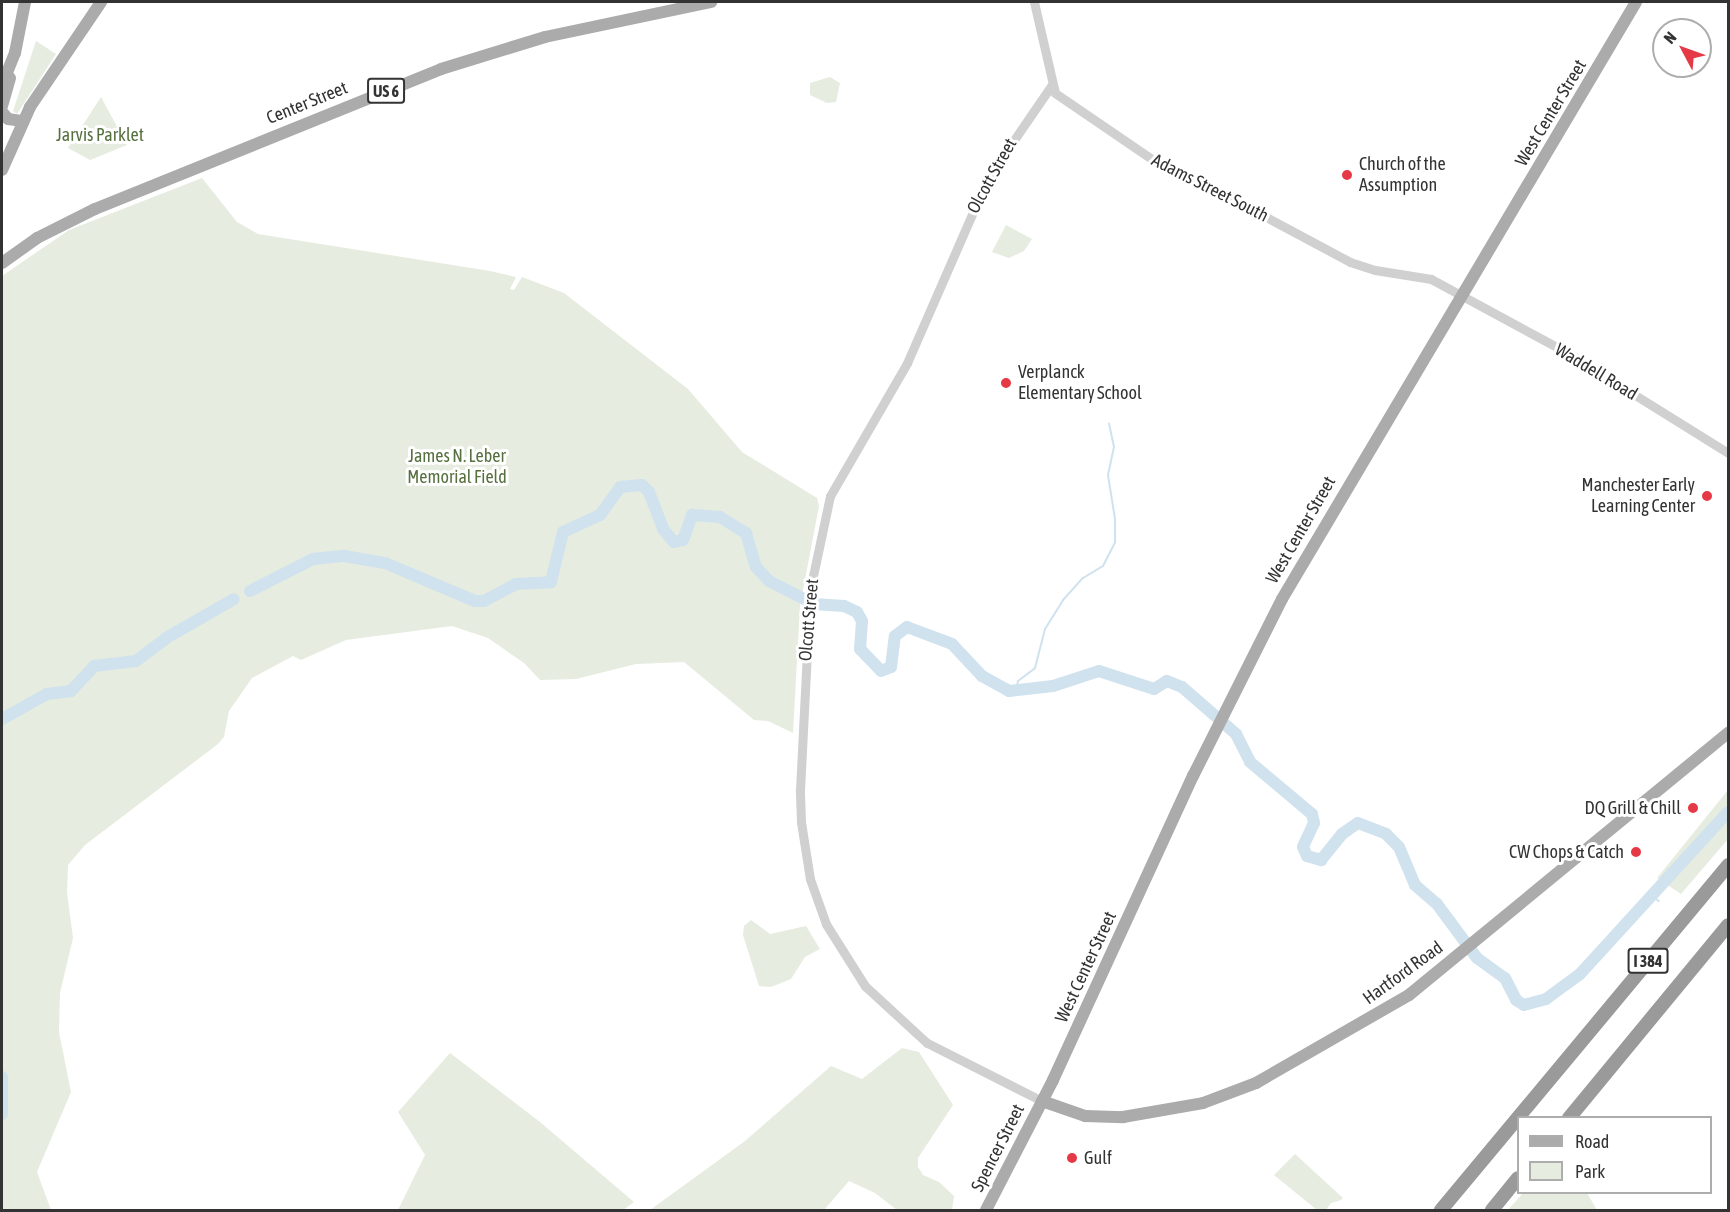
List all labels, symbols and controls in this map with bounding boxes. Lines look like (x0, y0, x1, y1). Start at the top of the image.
north arrow (1652, 18, 1712, 78)
text: N (1660, 28, 1680, 47)
street label: West Center Street (1511, 56, 1591, 170)
street label: Center Street (263, 77, 351, 129)
road number: US 6 (366, 78, 406, 104)
park label: Jarvis Parklet (56, 124, 144, 146)
street label: Olcott Street (963, 135, 1021, 217)
street label: Adams Street South (1148, 149, 1272, 227)
place label: Church of the Assumption (1359, 154, 1446, 196)
marker: Church of the Assumption (1340, 168, 1354, 182)
street label: Waddell Road (1551, 339, 1641, 405)
place label: Verplanck Elementary School (1018, 362, 1142, 404)
marker: Verplanck Elementary School (999, 376, 1013, 390)
park label: James N. Leber Memorial Field (407, 446, 507, 488)
street label: West Center Street (1262, 473, 1340, 587)
place label: Manchester Early Learning Center (1582, 475, 1695, 518)
marker: Manchester Early Learning Center (1700, 489, 1714, 503)
street label: Olcott Street (795, 578, 823, 662)
place label: DQ Grill & Chill (1585, 797, 1681, 819)
marker: DQ Grill & Chill (1686, 801, 1700, 815)
place label: CW Chops & Catch (1509, 841, 1624, 863)
marker: CW Chops & Catch (1629, 845, 1643, 859)
street label: West Center Street (1051, 908, 1121, 1026)
street label: Hartford Road (1359, 937, 1447, 1009)
road number: I 384 (1627, 948, 1669, 974)
street label: Spencer Street (967, 1101, 1029, 1195)
legend (1517, 1116, 1712, 1194)
text: Road (1575, 1131, 1609, 1152)
place label: Gulf (1084, 1147, 1112, 1169)
marker: Gulf (1065, 1151, 1079, 1165)
text: Park (1575, 1161, 1605, 1182)

